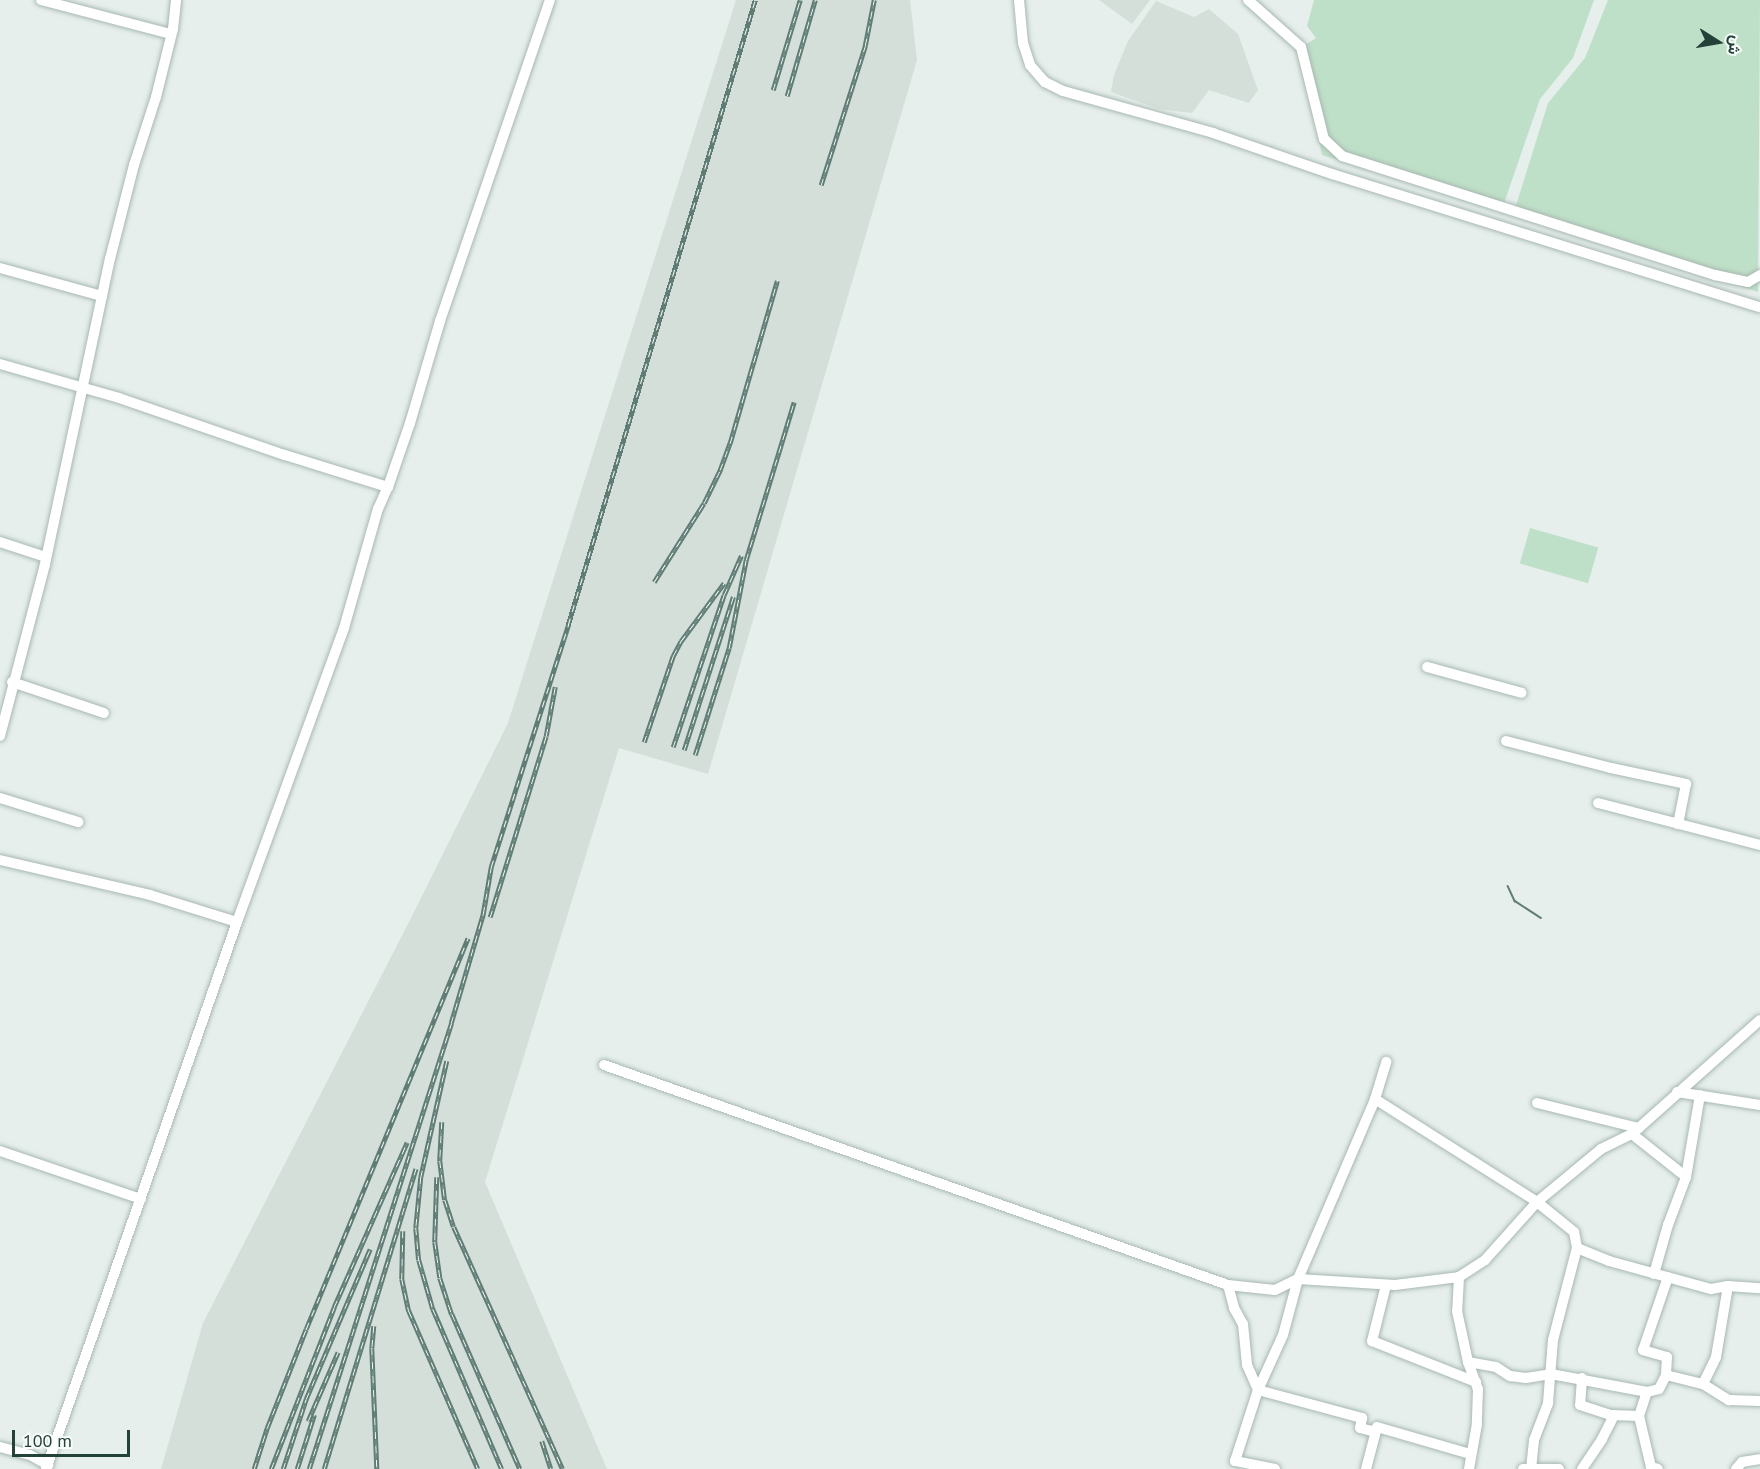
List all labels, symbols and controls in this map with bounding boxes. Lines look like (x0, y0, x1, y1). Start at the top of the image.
north arrow (1688, 12, 1748, 72)
text: ش (1724, 34, 1747, 57)
scale bar (15, 1418, 134, 1456)
text: 100 m (23, 1429, 72, 1452)

